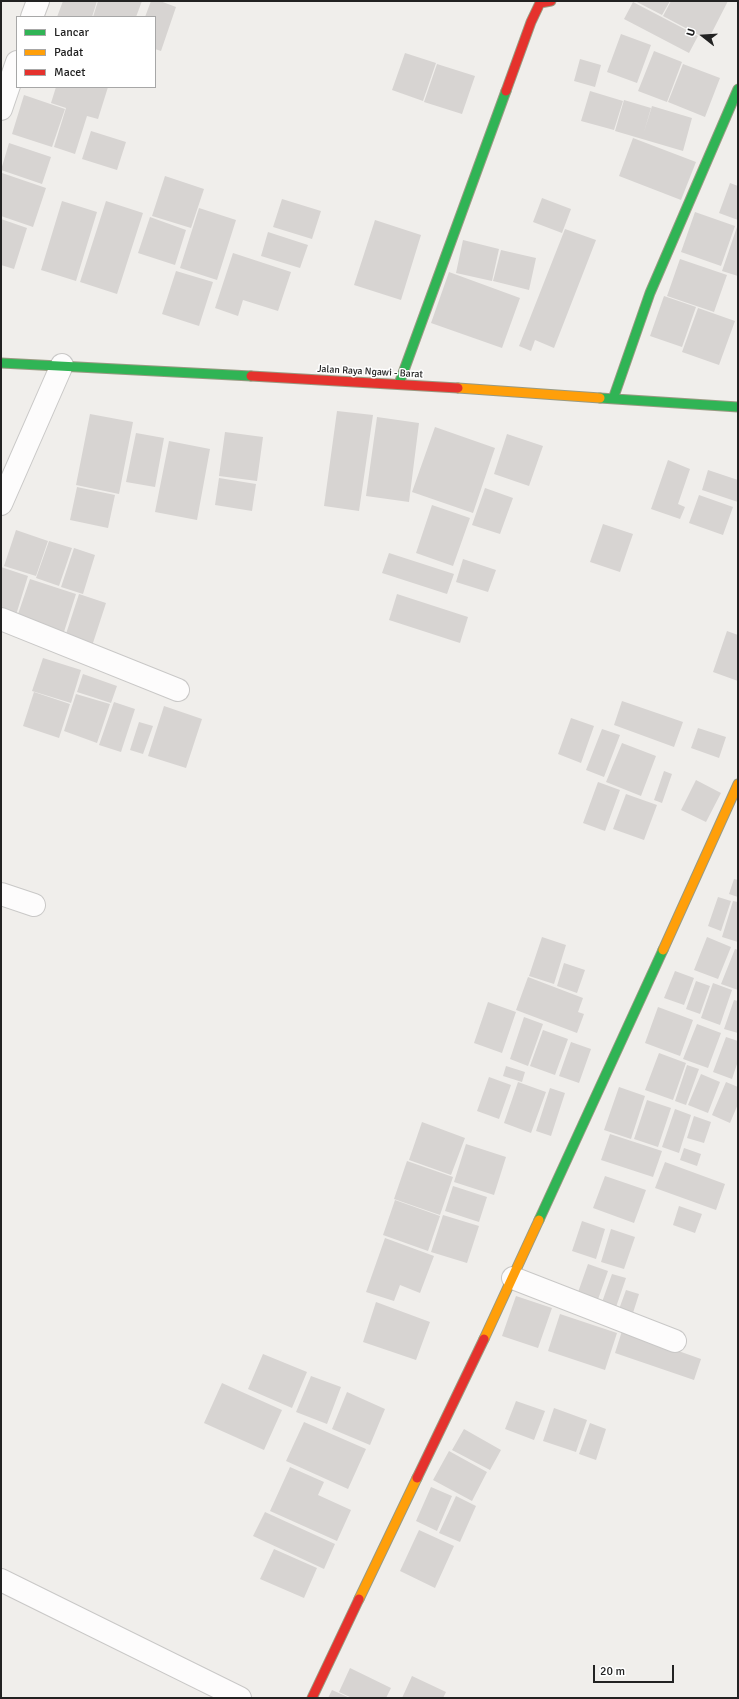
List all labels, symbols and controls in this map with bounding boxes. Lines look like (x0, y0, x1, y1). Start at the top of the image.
legend (16, 16, 156, 88)
north arrow (683, 16, 723, 56)
text: Lancar (54, 25, 89, 40)
text: U (684, 27, 698, 38)
text: Padat (54, 45, 83, 60)
text: Macet (54, 65, 86, 80)
street label: Jalan Raya Ngawi - Barat (317, 363, 423, 381)
scale bar (595, 1657, 676, 1683)
text: 20 m (600, 1664, 625, 1679)

